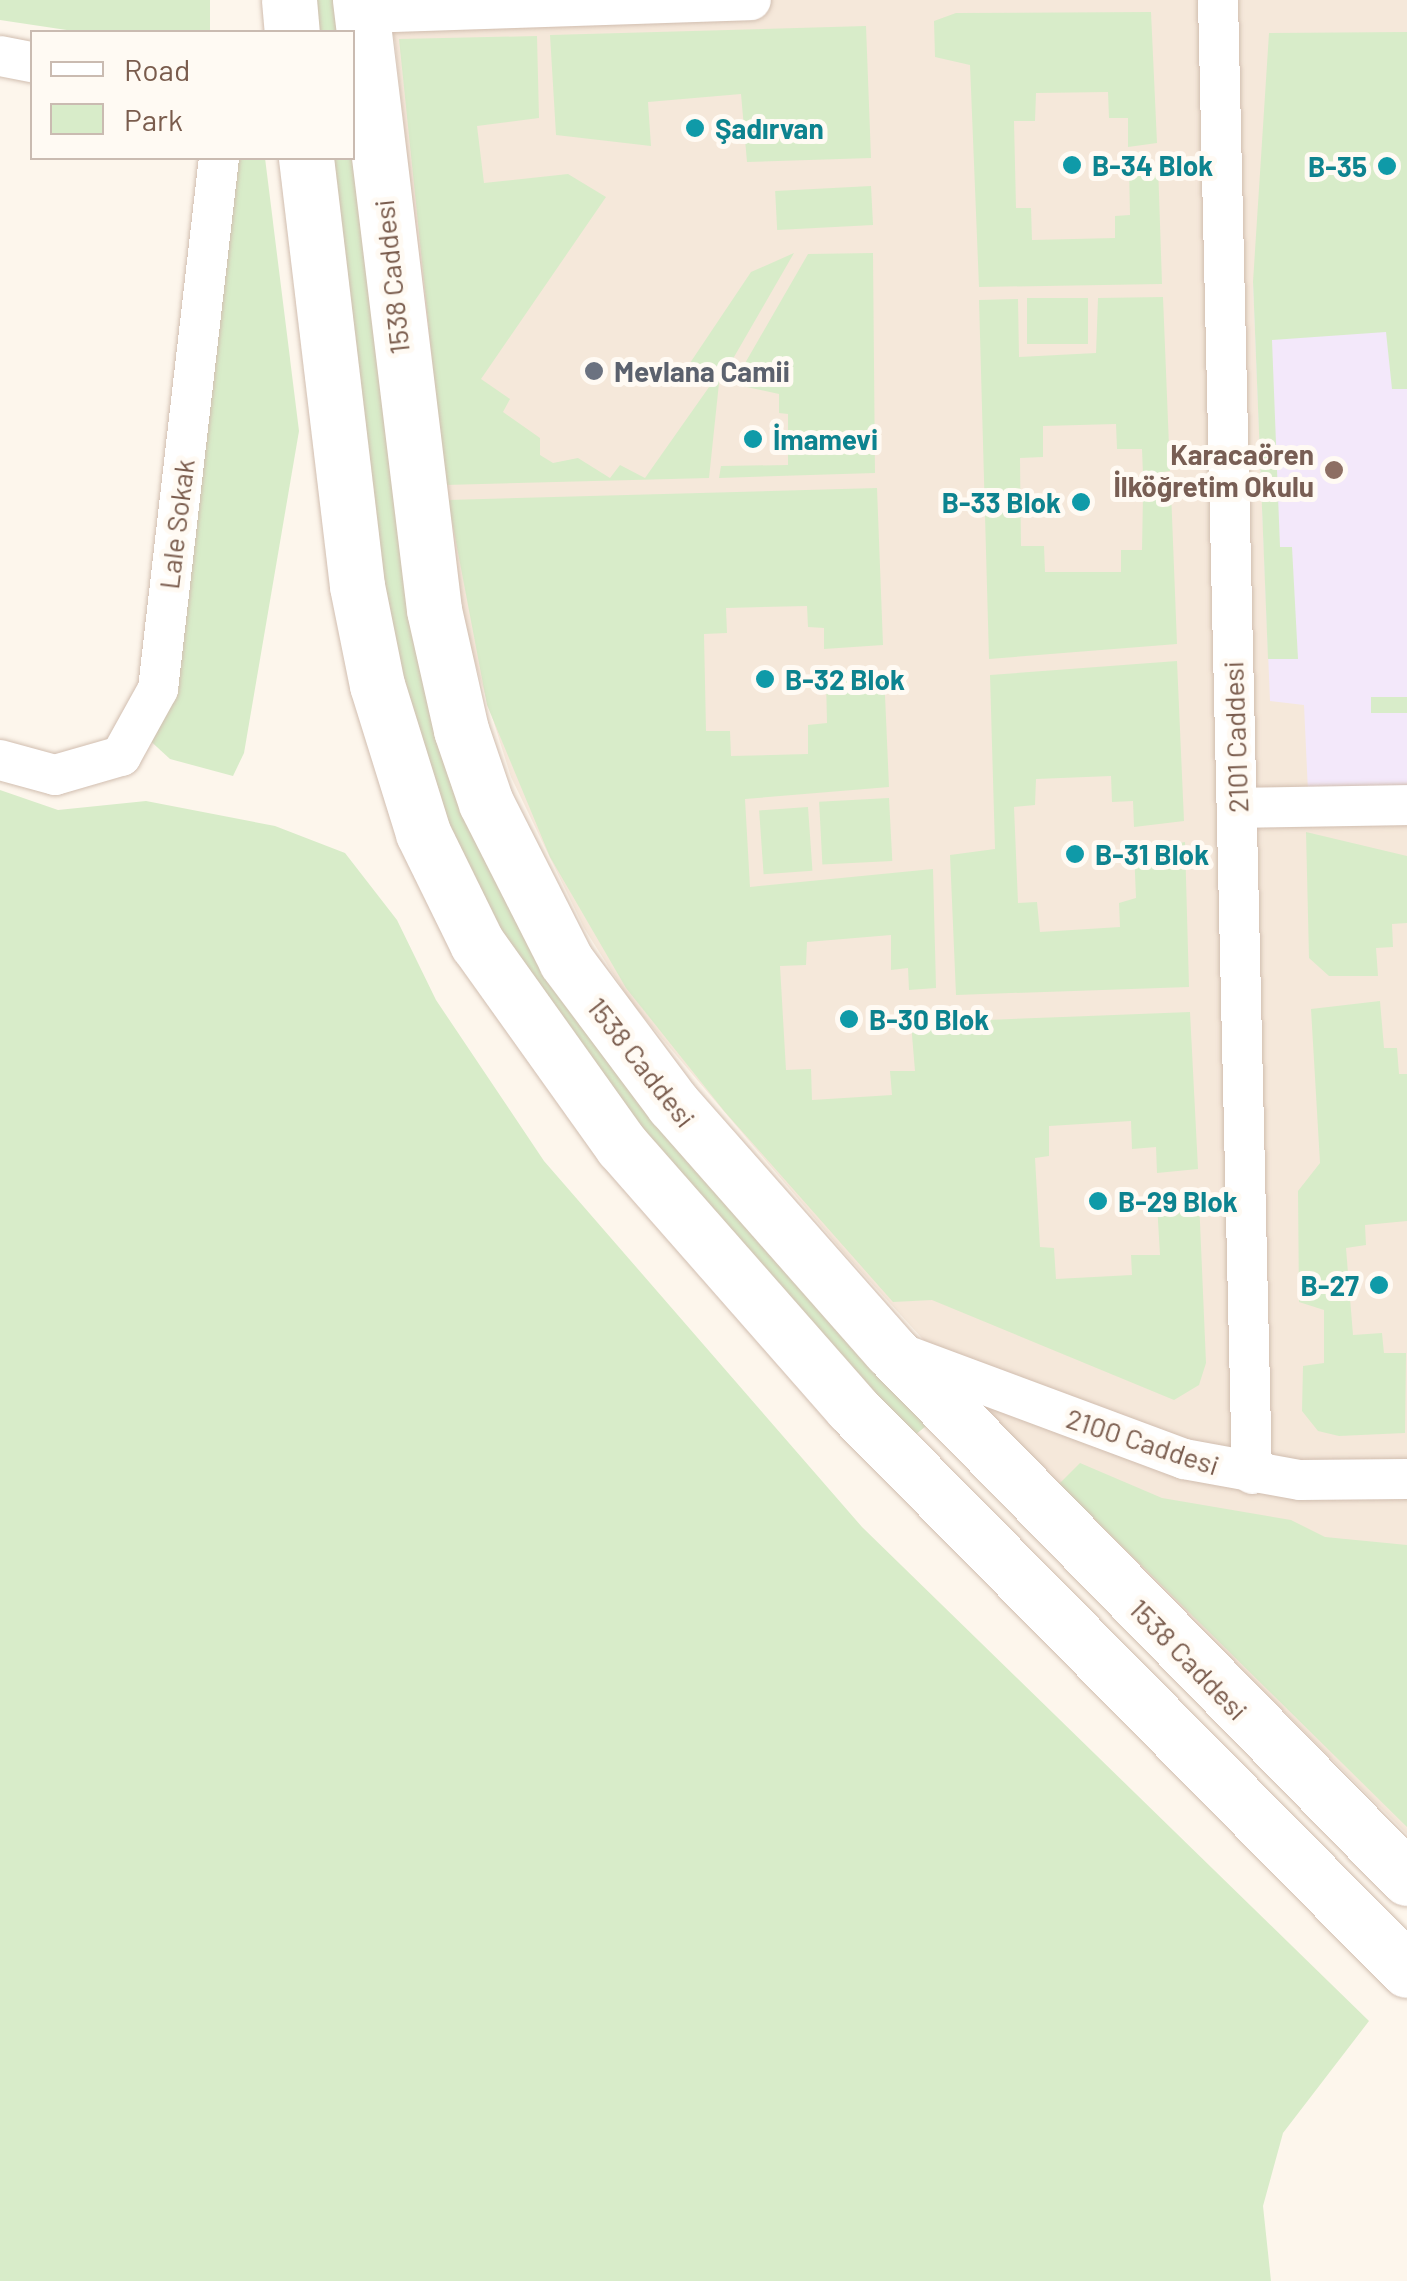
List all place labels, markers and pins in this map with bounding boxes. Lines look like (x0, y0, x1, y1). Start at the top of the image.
place label: Şadırvan (715, 111, 824, 145)
marker: Şadırvan (684, 117, 706, 139)
place label: B-34 Blok (1092, 148, 1213, 182)
place label: B-35 (1308, 149, 1367, 183)
marker: B-34 Blok (1061, 154, 1083, 176)
marker: B-35 (1376, 155, 1398, 177)
place label: Mevlana Camii (614, 354, 790, 388)
marker: Mevlana Camii (583, 360, 605, 382)
place label: İmamevi (773, 422, 878, 456)
marker: İmamevi (742, 428, 764, 450)
place label: Karacaören İlköğretim Okulu (1113, 437, 1314, 503)
marker: Karacaören İlköğretim Okulu (1323, 459, 1345, 481)
place label: B-33 Blok (942, 485, 1061, 519)
marker: B-33 Blok (1070, 491, 1092, 513)
place label: B-32 Blok (785, 662, 905, 696)
marker: B-32 Blok (754, 668, 776, 690)
place label: B-31 Blok (1095, 837, 1209, 871)
marker: B-31 Blok (1064, 843, 1086, 865)
place label: B-30 Blok (869, 1002, 989, 1036)
marker: B-30 Blok (838, 1008, 860, 1030)
place label: B-29 Blok (1118, 1184, 1238, 1218)
marker: B-29 Blok (1087, 1190, 1109, 1212)
place label: B-27 (1301, 1268, 1359, 1302)
marker: B-27 (1368, 1274, 1390, 1296)

